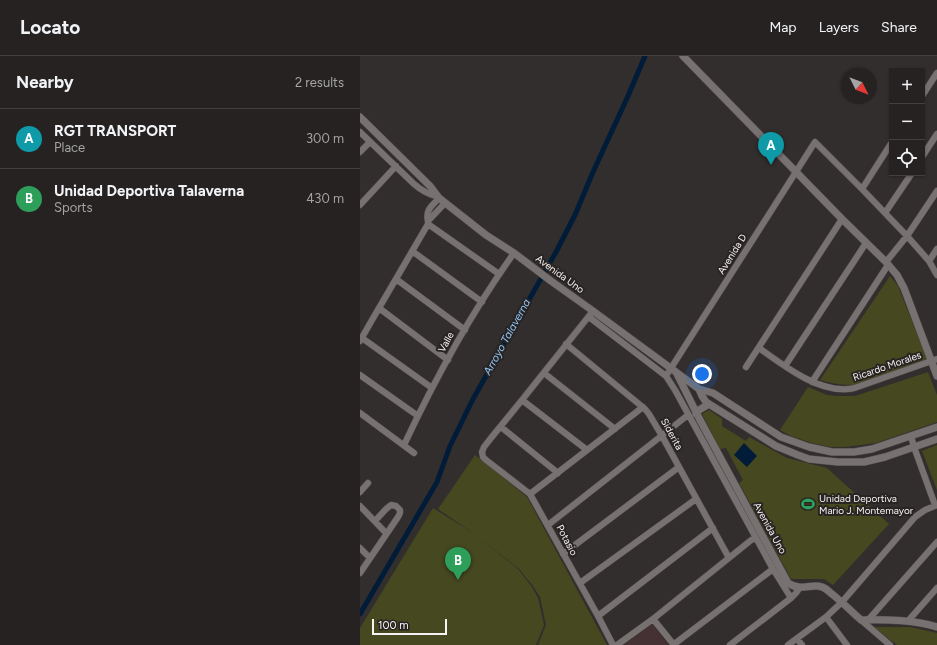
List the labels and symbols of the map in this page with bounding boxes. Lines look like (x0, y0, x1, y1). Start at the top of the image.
north arrow (841, 68, 877, 104)
pin: A (758, 132, 784, 165)
street label: Avenida D (714, 231, 750, 277)
street label: Avenida Uno (533, 252, 587, 296)
water label: Arroyo Talaverna (480, 296, 533, 378)
street label: Valle (435, 329, 457, 355)
street label: Ricardo Morales (851, 348, 923, 384)
your location (692, 364, 712, 384)
street label: Siderita (658, 416, 686, 452)
place label: Unidad Deportiva Mario J. Montemayor (819, 492, 914, 517)
sports icon: Unidad Deportiva Mario J. Montemayor (800, 496, 816, 512)
street label: Avenida Uno (751, 500, 790, 556)
street label: Potasio (553, 522, 581, 558)
pin: B (445, 547, 471, 580)
scale bar (372, 617, 447, 636)

